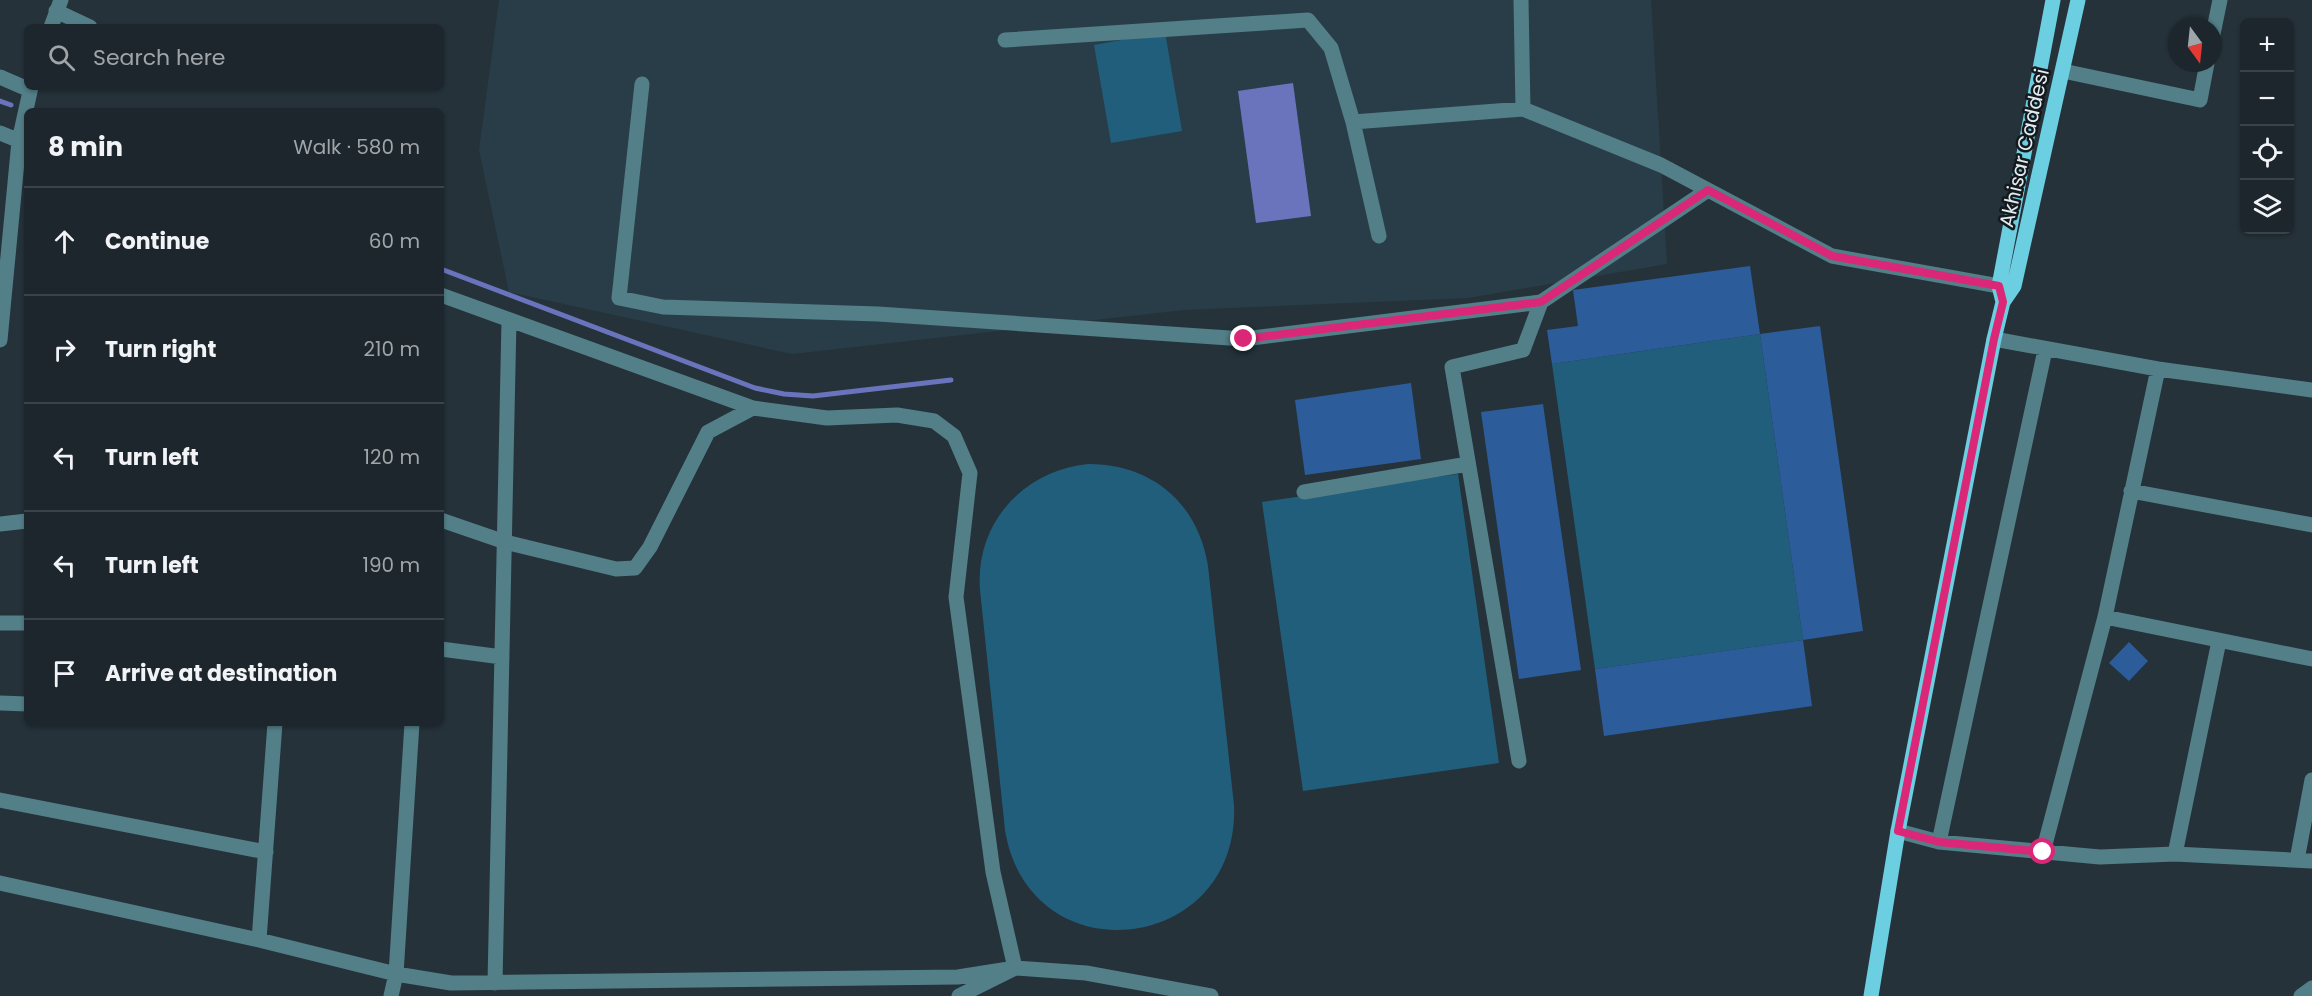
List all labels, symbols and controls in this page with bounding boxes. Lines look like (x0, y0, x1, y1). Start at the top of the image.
north arrow (2168, 18, 2222, 72)
map controls (2240, 18, 2294, 234)
button: + (2240, 18, 2294, 72)
search box (24, 24, 444, 90)
icon: search (45, 41, 78, 74)
text: Search here (93, 42, 226, 73)
street label: Akhisar Caddesi (1992, 66, 2056, 230)
button: − (2240, 72, 2294, 126)
button: locate (2240, 126, 2294, 180)
text: 8 min (48, 129, 123, 165)
text: Walk · 580 m (293, 133, 420, 161)
button: layers (2240, 180, 2294, 234)
icon: ahead (48, 225, 81, 258)
text: Continue (105, 226, 209, 257)
text: 60 m (369, 227, 420, 255)
route end (1230, 325, 1256, 351)
icon: right (48, 333, 81, 366)
text: Turn right (105, 334, 216, 365)
text: 210 m (364, 335, 420, 363)
icon: left (48, 441, 81, 474)
text: Turn left (105, 442, 199, 473)
text: 120 m (364, 443, 420, 471)
icon: left (48, 549, 81, 582)
text: Turn left (105, 550, 199, 581)
text: 190 m (363, 551, 420, 579)
icon: arrive (48, 657, 81, 690)
text: Arrive at destination (105, 658, 337, 689)
route start (2029, 838, 2055, 864)

